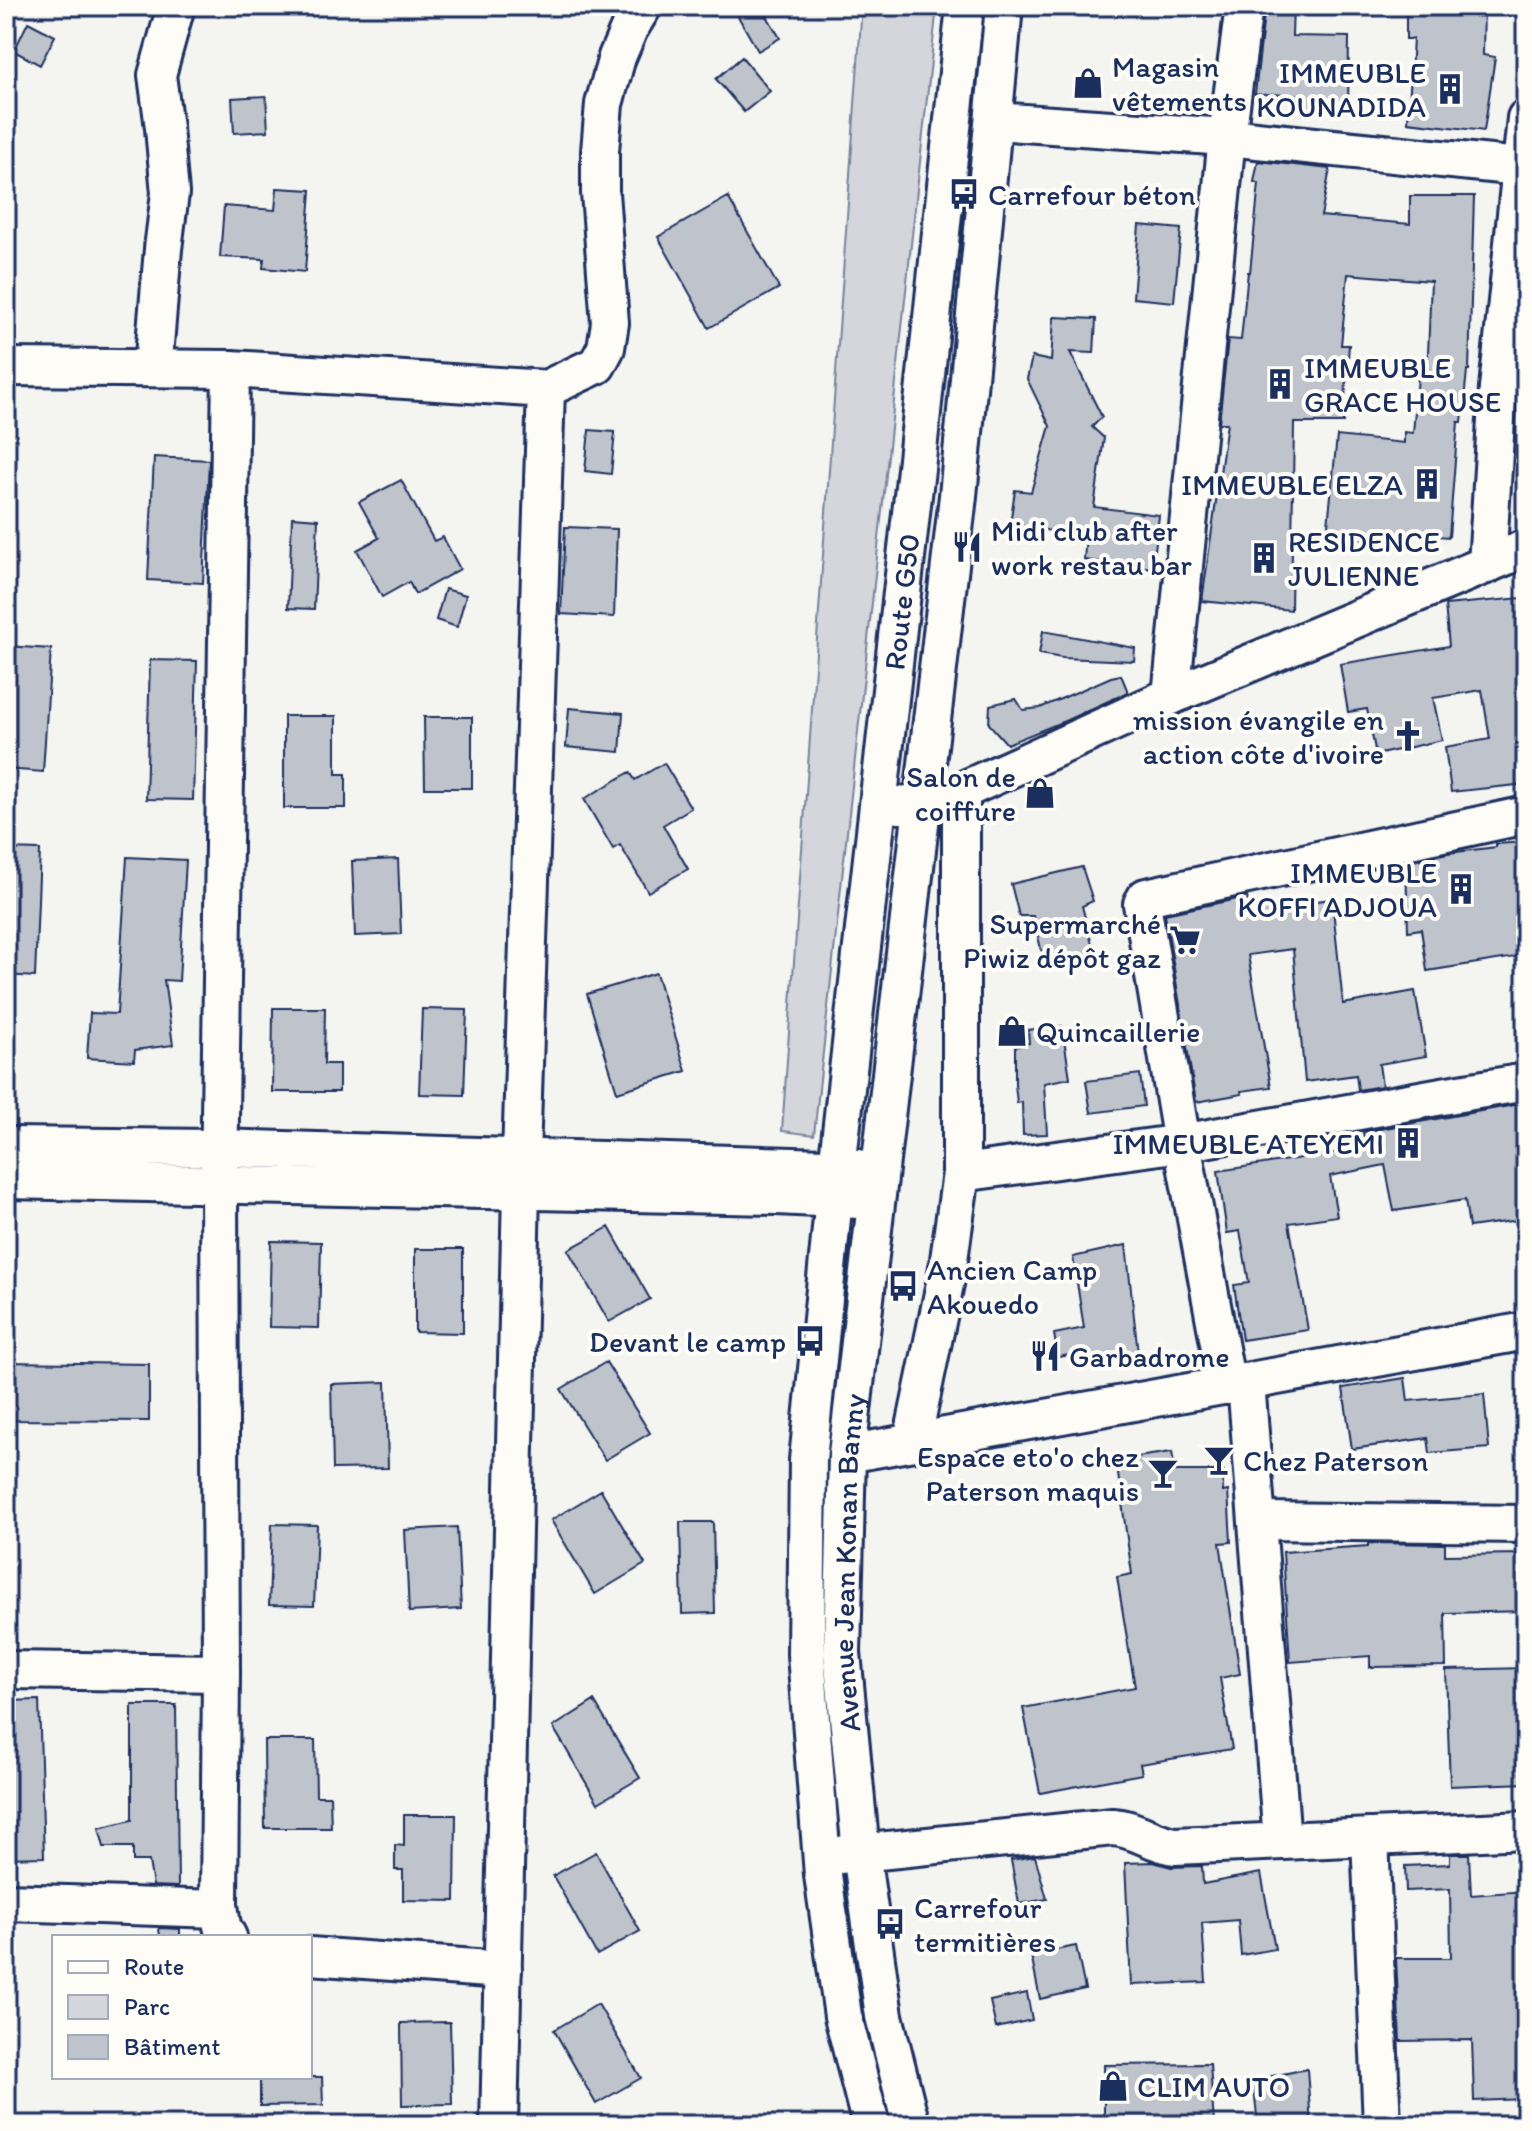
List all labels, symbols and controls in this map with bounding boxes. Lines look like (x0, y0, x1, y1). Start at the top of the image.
place label: Magasin vêtements (1112, 48, 1247, 119)
place label: IMMEUBLE KOUNADIDA (1256, 54, 1426, 125)
shop icon: Magasin vêtements (1071, 66, 1105, 100)
building icon: IMMEUBLE KOUNADIDA (1433, 72, 1467, 106)
place label: Carrefour béton (988, 176, 1196, 213)
bus stop icon: Carrefour béton (947, 177, 981, 211)
place label: IMMEUBLE GRACE HOUSE (1304, 349, 1501, 420)
building icon: IMMEUBLE GRACE HOUSE (1263, 367, 1297, 401)
place label: IMMEUBLE ELZA (1181, 466, 1403, 503)
building icon: IMMEUBLE ELZA (1410, 467, 1444, 501)
place label: Midi club after work restau bar (991, 512, 1192, 583)
place label: RESIDENCE JULIENNE (1288, 523, 1440, 594)
restaurant icon: Midi club after work restau bar (950, 530, 984, 564)
street label: Route G50 (875, 531, 927, 672)
building icon: RESIDENCE JULIENNE (1247, 541, 1281, 575)
place label: mission évangile en action côte d'ivoire (1133, 701, 1384, 772)
church icon: mission évangile en action côte d'ivoire (1391, 719, 1425, 753)
place label: Salon de coiffure (906, 758, 1016, 829)
shop icon: Salon de coiffure (1023, 776, 1057, 810)
place label: IMMEUBLE KOFFI ADJOUA (1238, 854, 1437, 925)
building icon: IMMEUBLE KOFFI ADJOUA (1444, 872, 1478, 906)
place label: Supermarché Piwiz dépôt gaz (963, 905, 1161, 976)
supermarket icon: Supermarché Piwiz dépôt gaz (1168, 923, 1202, 957)
place label: Quincaillerie (1036, 1013, 1200, 1050)
shop icon: Quincaillerie (995, 1014, 1029, 1048)
place label: IMMEUBLE ATEYEMI (1113, 1125, 1384, 1162)
building icon: IMMEUBLE ATEYEMI (1391, 1126, 1425, 1160)
place label: Ancien Camp Akouedo (927, 1251, 1097, 1322)
bus stop icon: Ancien Camp Akouedo (886, 1269, 920, 1303)
place label: Devant le camp (589, 1323, 786, 1360)
bus stop icon: Devant le camp (793, 1324, 827, 1358)
place label: Garbadrome (1069, 1338, 1230, 1375)
restaurant icon: Garbadrome (1028, 1339, 1062, 1373)
street label: Avenue Jean Konan Banny (824, 1392, 872, 1734)
place label: Espace eto'o chez Paterson maquis (917, 1438, 1139, 1509)
place label: Chez Paterson (1243, 1442, 1428, 1479)
bar icon: Chez Paterson (1202, 1443, 1236, 1477)
bar icon: Espace eto'o chez Paterson maquis (1146, 1456, 1180, 1490)
place label: Carrefour termitières (914, 1889, 1056, 1960)
bus stop icon: Carrefour termitières (873, 1907, 907, 1941)
legend (52, 1935, 312, 2079)
text: Route (124, 1952, 184, 1981)
text: Parc (124, 1992, 170, 2021)
text: Bâtiment (124, 2032, 220, 2061)
place label: CLIM AUTO (1137, 2068, 1290, 2105)
shop icon: CLIM AUTO (1096, 2069, 1130, 2103)

